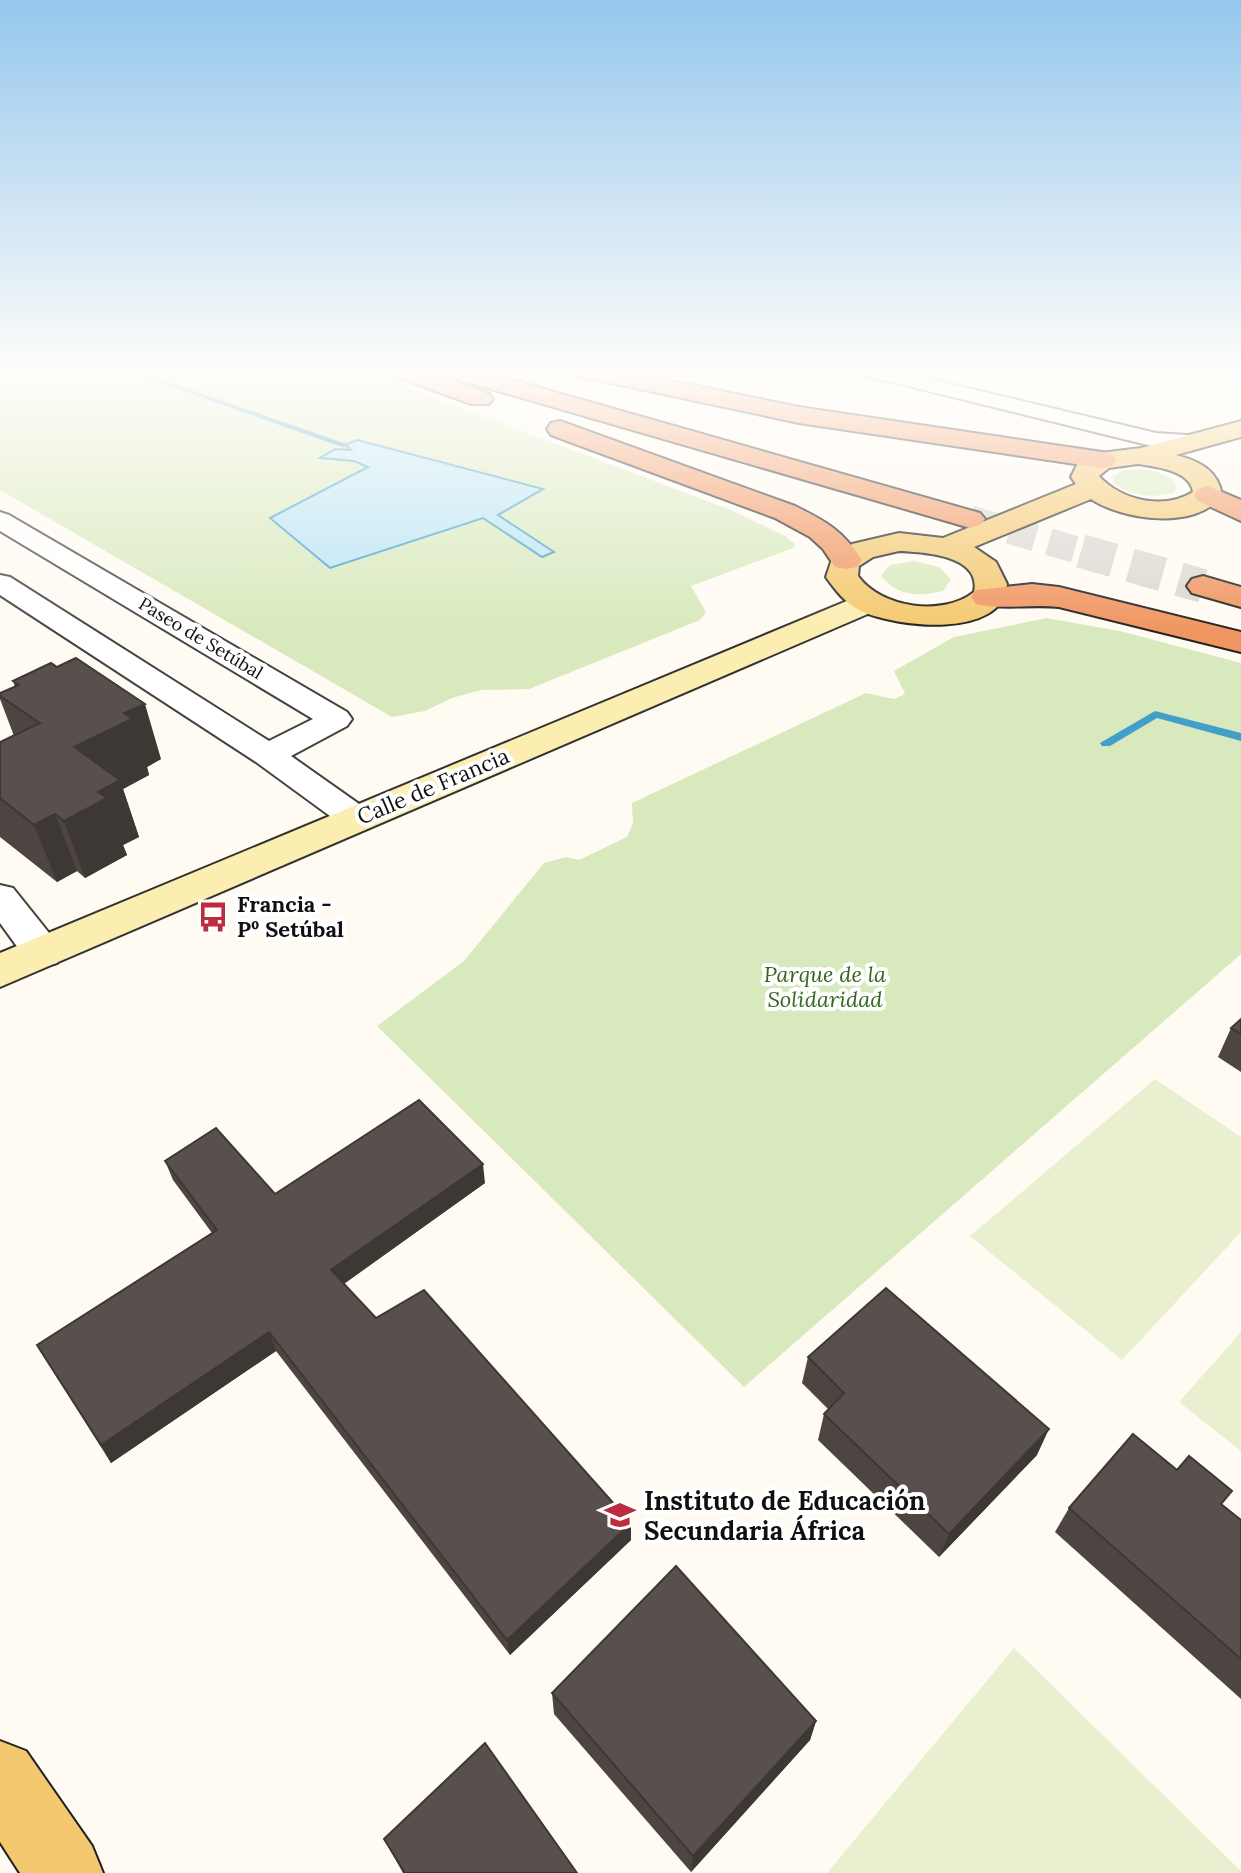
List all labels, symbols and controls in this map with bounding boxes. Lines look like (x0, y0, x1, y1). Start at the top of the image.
street label: Paseo de Setúbal (135, 592, 267, 684)
street label: Calle de Francia (353, 741, 513, 831)
place label: Francia - Pº Setúbal (237, 890, 344, 943)
bus stop icon: Francia - Pº Setúbal (196, 900, 230, 934)
park label: Parque de la Solidaridad (764, 960, 887, 1013)
place label: Instituto de Educación Secundaria África (644, 1484, 926, 1547)
school or university icon: Instituto de Educación Secundaria África (603, 1498, 637, 1532)

